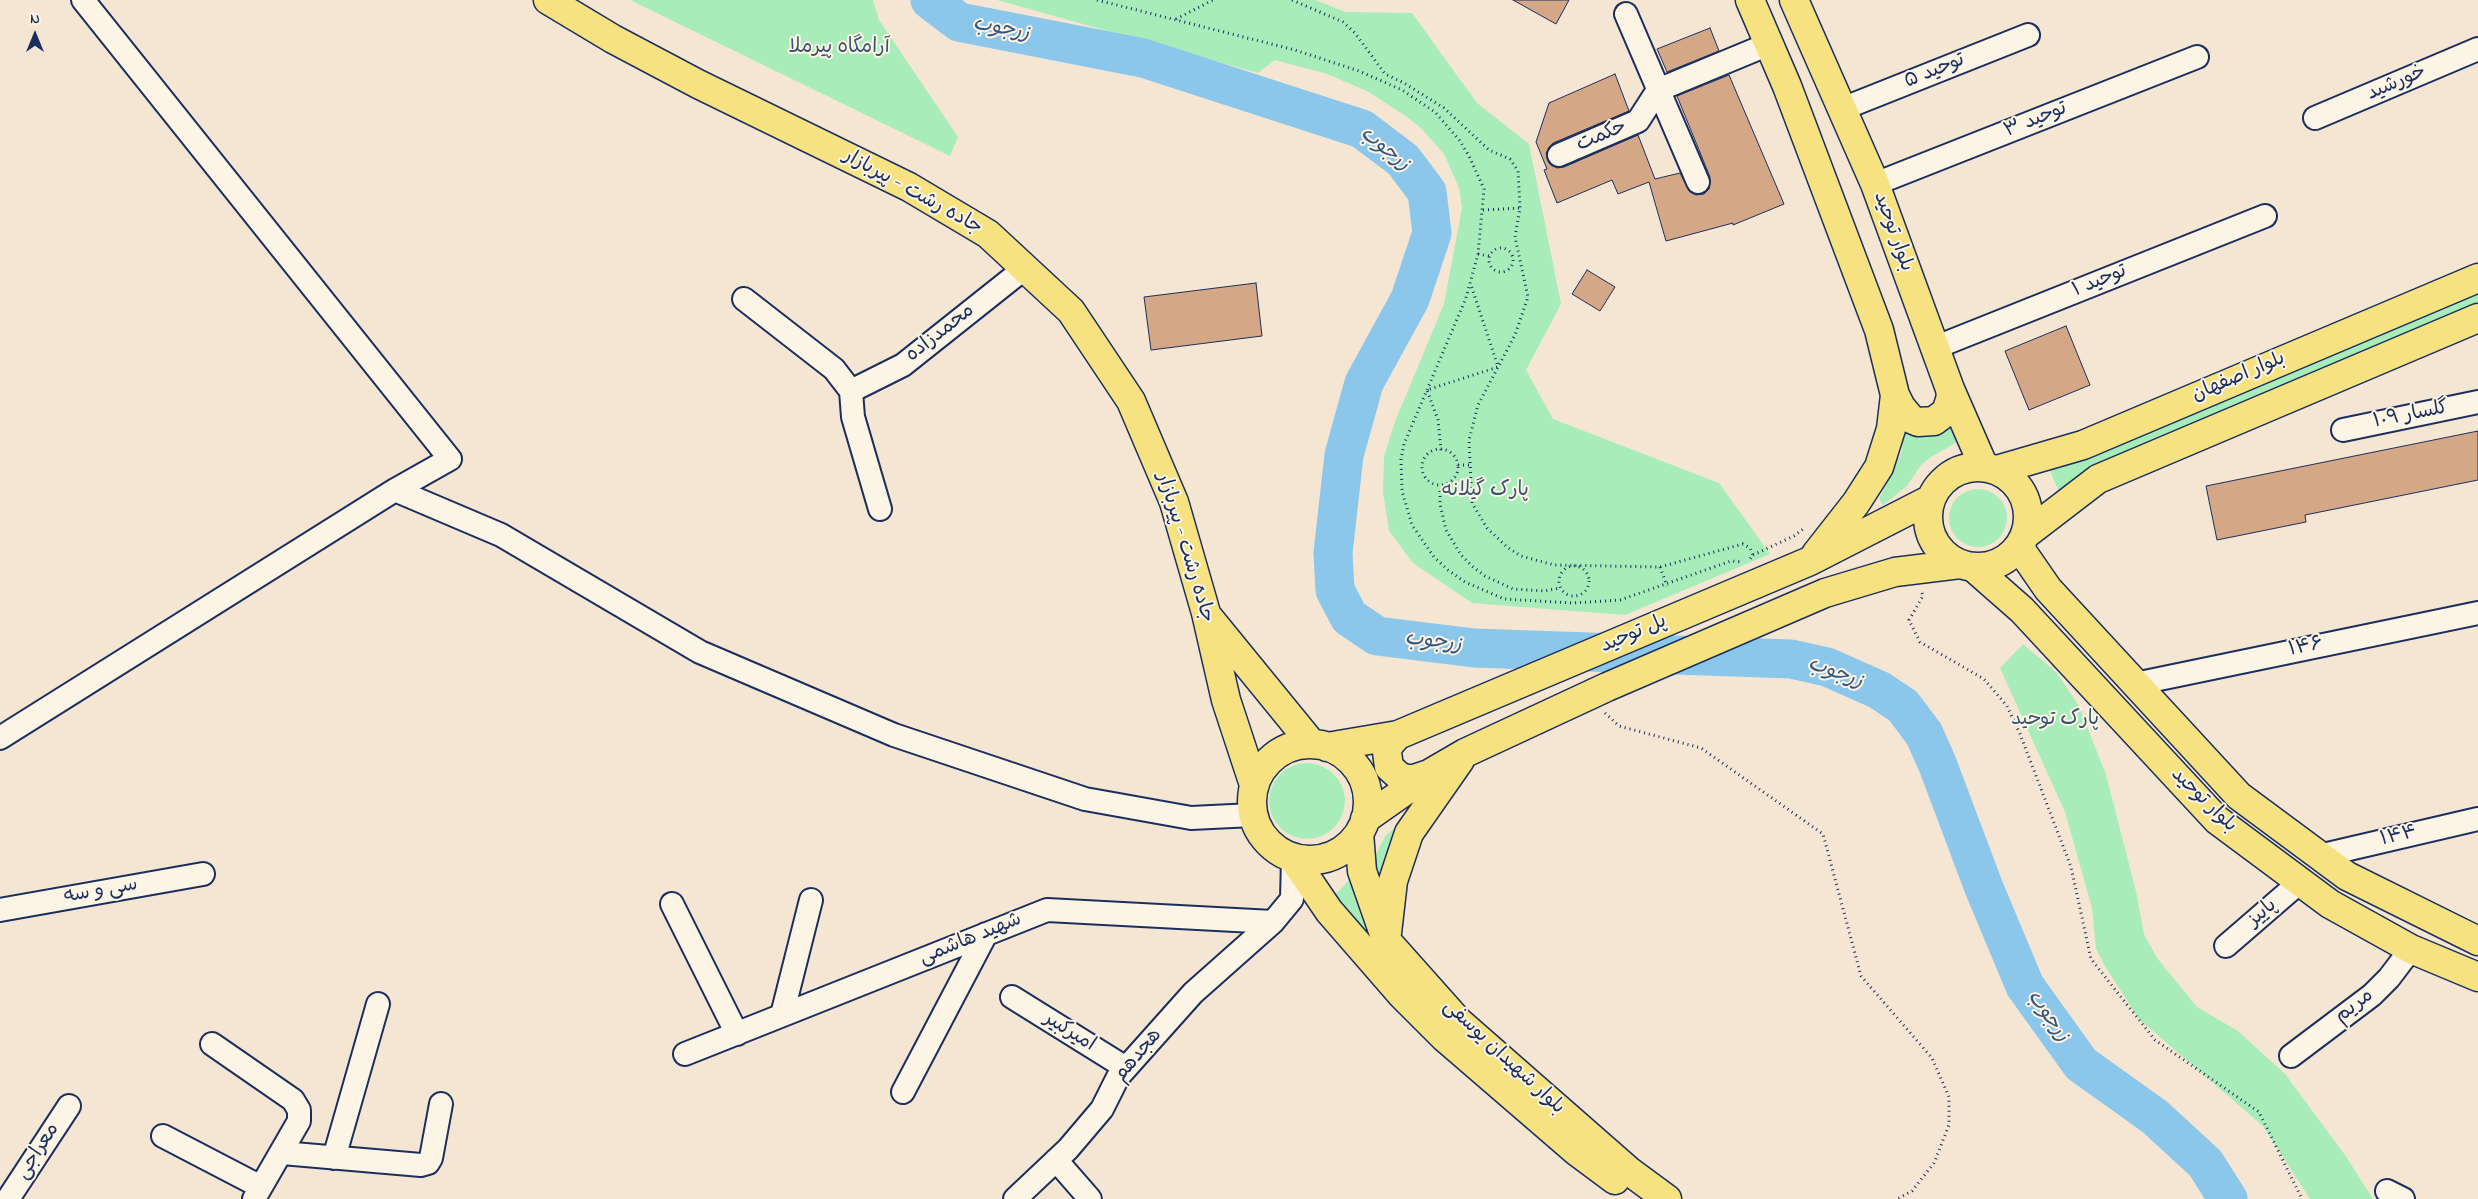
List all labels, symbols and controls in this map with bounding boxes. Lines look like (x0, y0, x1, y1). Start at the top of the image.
text: N (30, 9, 40, 30)
north arrow (10, 10, 60, 60)
water label: زرجوب (971, 12, 1031, 48)
park label: آرامگاه پیرملا (788, 37, 890, 61)
street label: توحید ۵ (1901, 49, 1969, 95)
street label: خورشید (2364, 61, 2430, 107)
street label: توحید ۳ (2001, 98, 2071, 144)
street label: حکمت (1573, 116, 1631, 158)
water label: زرجوب (1354, 122, 1414, 178)
street label: جاده رشت - پیربازار (838, 145, 986, 241)
street label: بلوار توحید (1867, 189, 1917, 275)
street label: توحید ۱ (2069, 260, 2131, 304)
street label: محمدزاده (902, 300, 980, 368)
street label: بلوار اصفهان (2189, 348, 2289, 408)
street label: گلسار ۱۰۹ (2371, 397, 2451, 435)
street label: جاده رشت - پیربازار (1150, 470, 1218, 626)
park label: پارک گیلانه (1441, 480, 1529, 504)
street label: پل توحید (1597, 610, 1671, 660)
water label: زرجوب (1403, 627, 1463, 659)
street label: ۱۴۶ (2287, 633, 2325, 663)
water label: زرجوب (1804, 652, 1866, 696)
park label: پارک توحید (2011, 709, 2099, 733)
street label: بلوار توحید (2165, 764, 2241, 838)
street label: ۱۴۴ (2378, 821, 2420, 853)
street label: سی و سه (62, 874, 140, 910)
street label: پاییز (2243, 895, 2283, 933)
street label: شهید هاشمی (916, 909, 1026, 971)
street label: مریم (2331, 985, 2379, 1029)
water label: زرجوب (2020, 986, 2074, 1048)
street label: بلوار شهیدان یوسفی (1437, 995, 1569, 1121)
street label: امیرکبیر (1039, 1008, 1099, 1058)
street label: هجدهم (1110, 1024, 1168, 1088)
street label: معراجی (12, 1119, 66, 1185)

